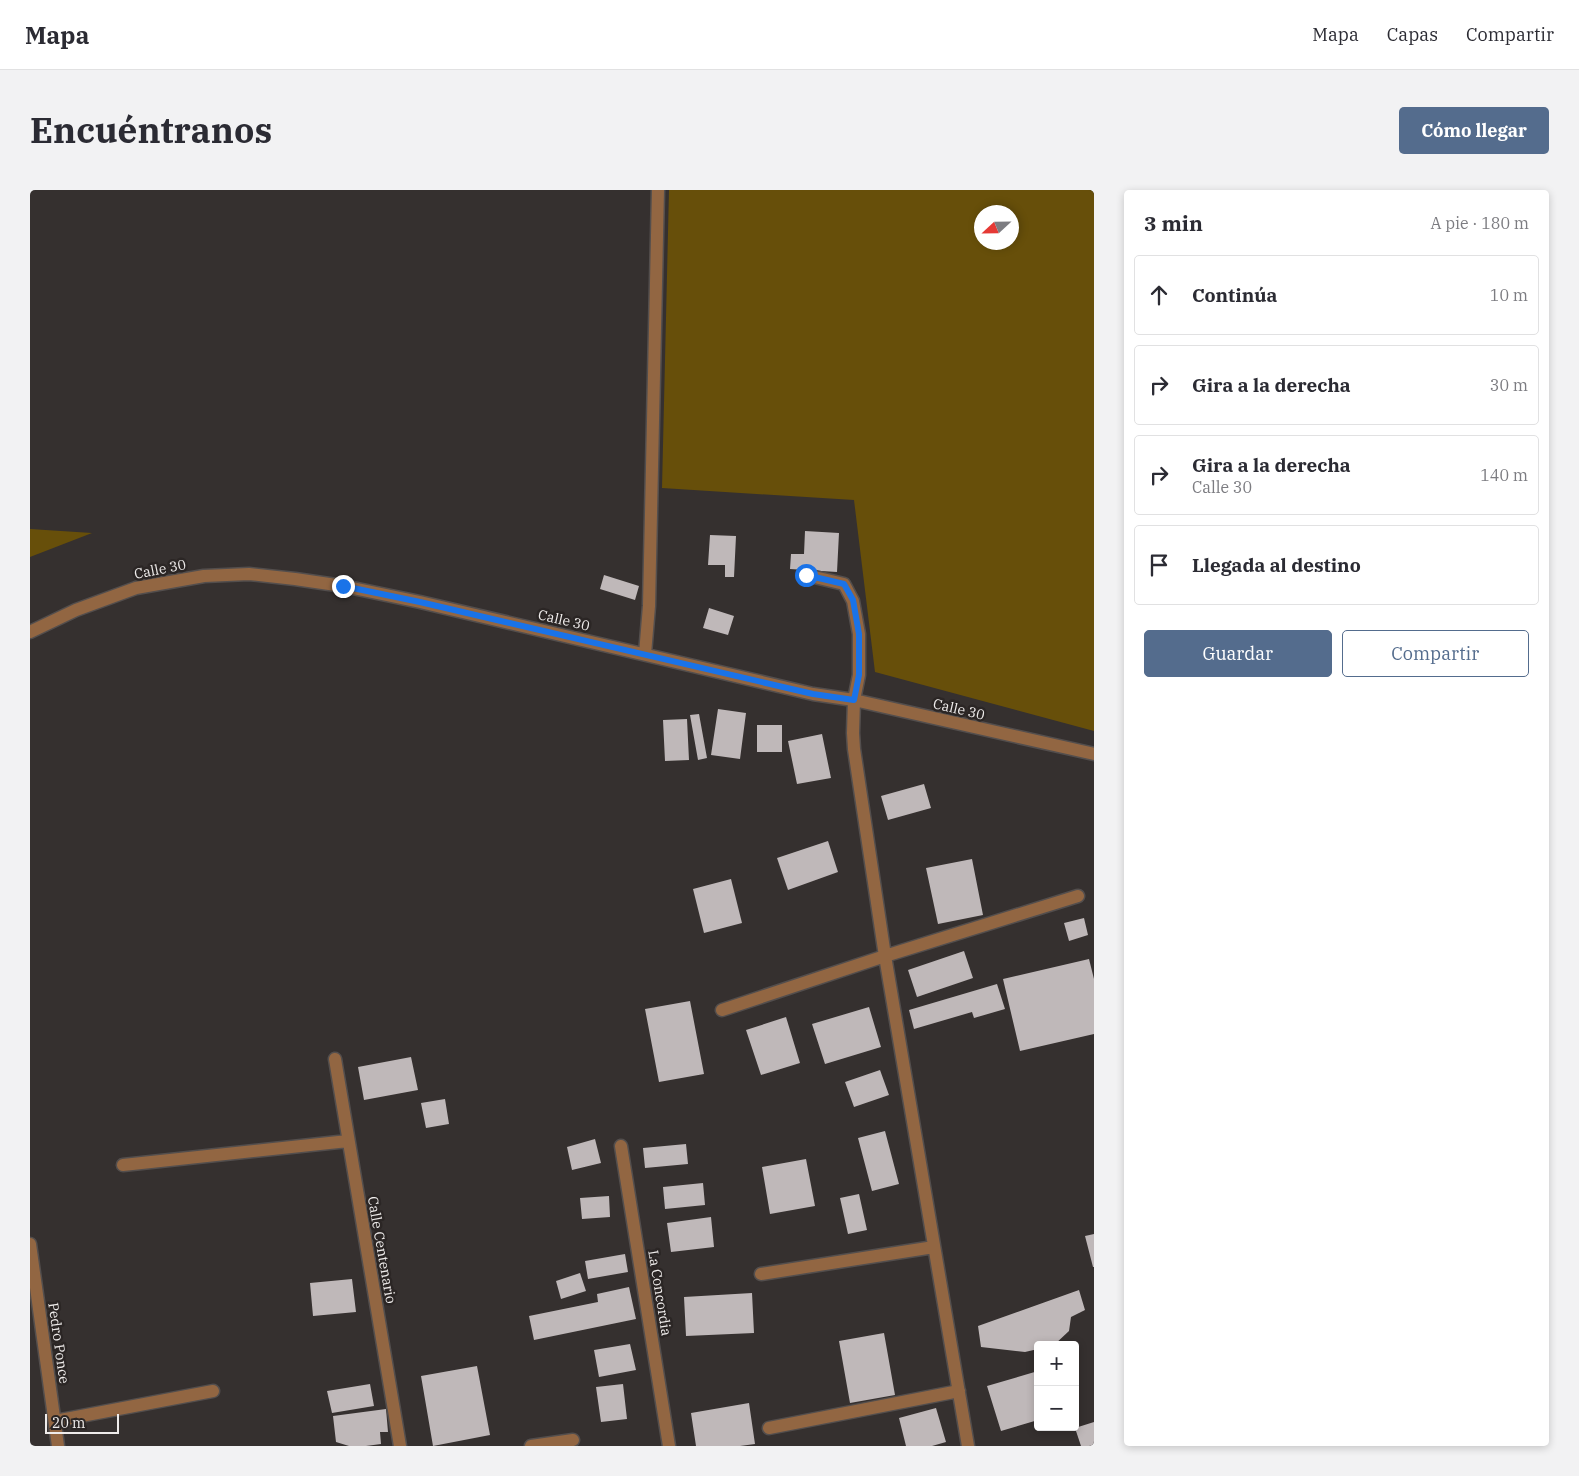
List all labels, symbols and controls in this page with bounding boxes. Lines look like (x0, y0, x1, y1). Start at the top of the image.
text: Mapa (25, 19, 89, 51)
text: Mapa (1312, 23, 1359, 46)
text: Capas (1387, 23, 1438, 46)
text: Compartir (1466, 23, 1554, 46)
text: Encuéntranos (30, 107, 272, 153)
button: Cómo llegar (1399, 107, 1549, 154)
north arrow (974, 205, 1019, 250)
text: 3 min (1144, 209, 1203, 237)
text: A pie · 180 m (1431, 213, 1529, 233)
icon: ahead (1145, 281, 1173, 309)
text: Continúa (1192, 283, 1277, 307)
text: 10 m (1490, 285, 1528, 305)
icon: right (1145, 371, 1173, 399)
text: Gira a la derecha (1192, 373, 1351, 397)
text: 30 m (1490, 375, 1528, 395)
text: Gira a la derecha (1192, 453, 1351, 477)
icon: right (1145, 461, 1173, 489)
text: 140 m (1480, 465, 1528, 485)
text: Calle 30 (1192, 477, 1252, 497)
icon: arrive (1145, 551, 1173, 579)
text: Llegada al destino (1192, 553, 1361, 577)
street label: Calle 30 (132, 555, 188, 583)
route start (795, 564, 818, 587)
route end (332, 575, 355, 598)
street label: Calle 30 (536, 605, 592, 635)
button: Guardar (1144, 630, 1332, 677)
button: Compartir (1342, 630, 1529, 677)
street label: Calle 30 (931, 694, 987, 724)
street label: Calle Centenario (364, 1195, 400, 1305)
street label: La Concordia (644, 1249, 676, 1338)
street label: Pedro Ponce (44, 1301, 74, 1385)
map controls (1034, 1341, 1079, 1431)
button: + (1034, 1341, 1079, 1386)
button: − (1034, 1386, 1079, 1431)
scale bar (45, 1411, 119, 1434)
text: 20 m (52, 1414, 85, 1432)

